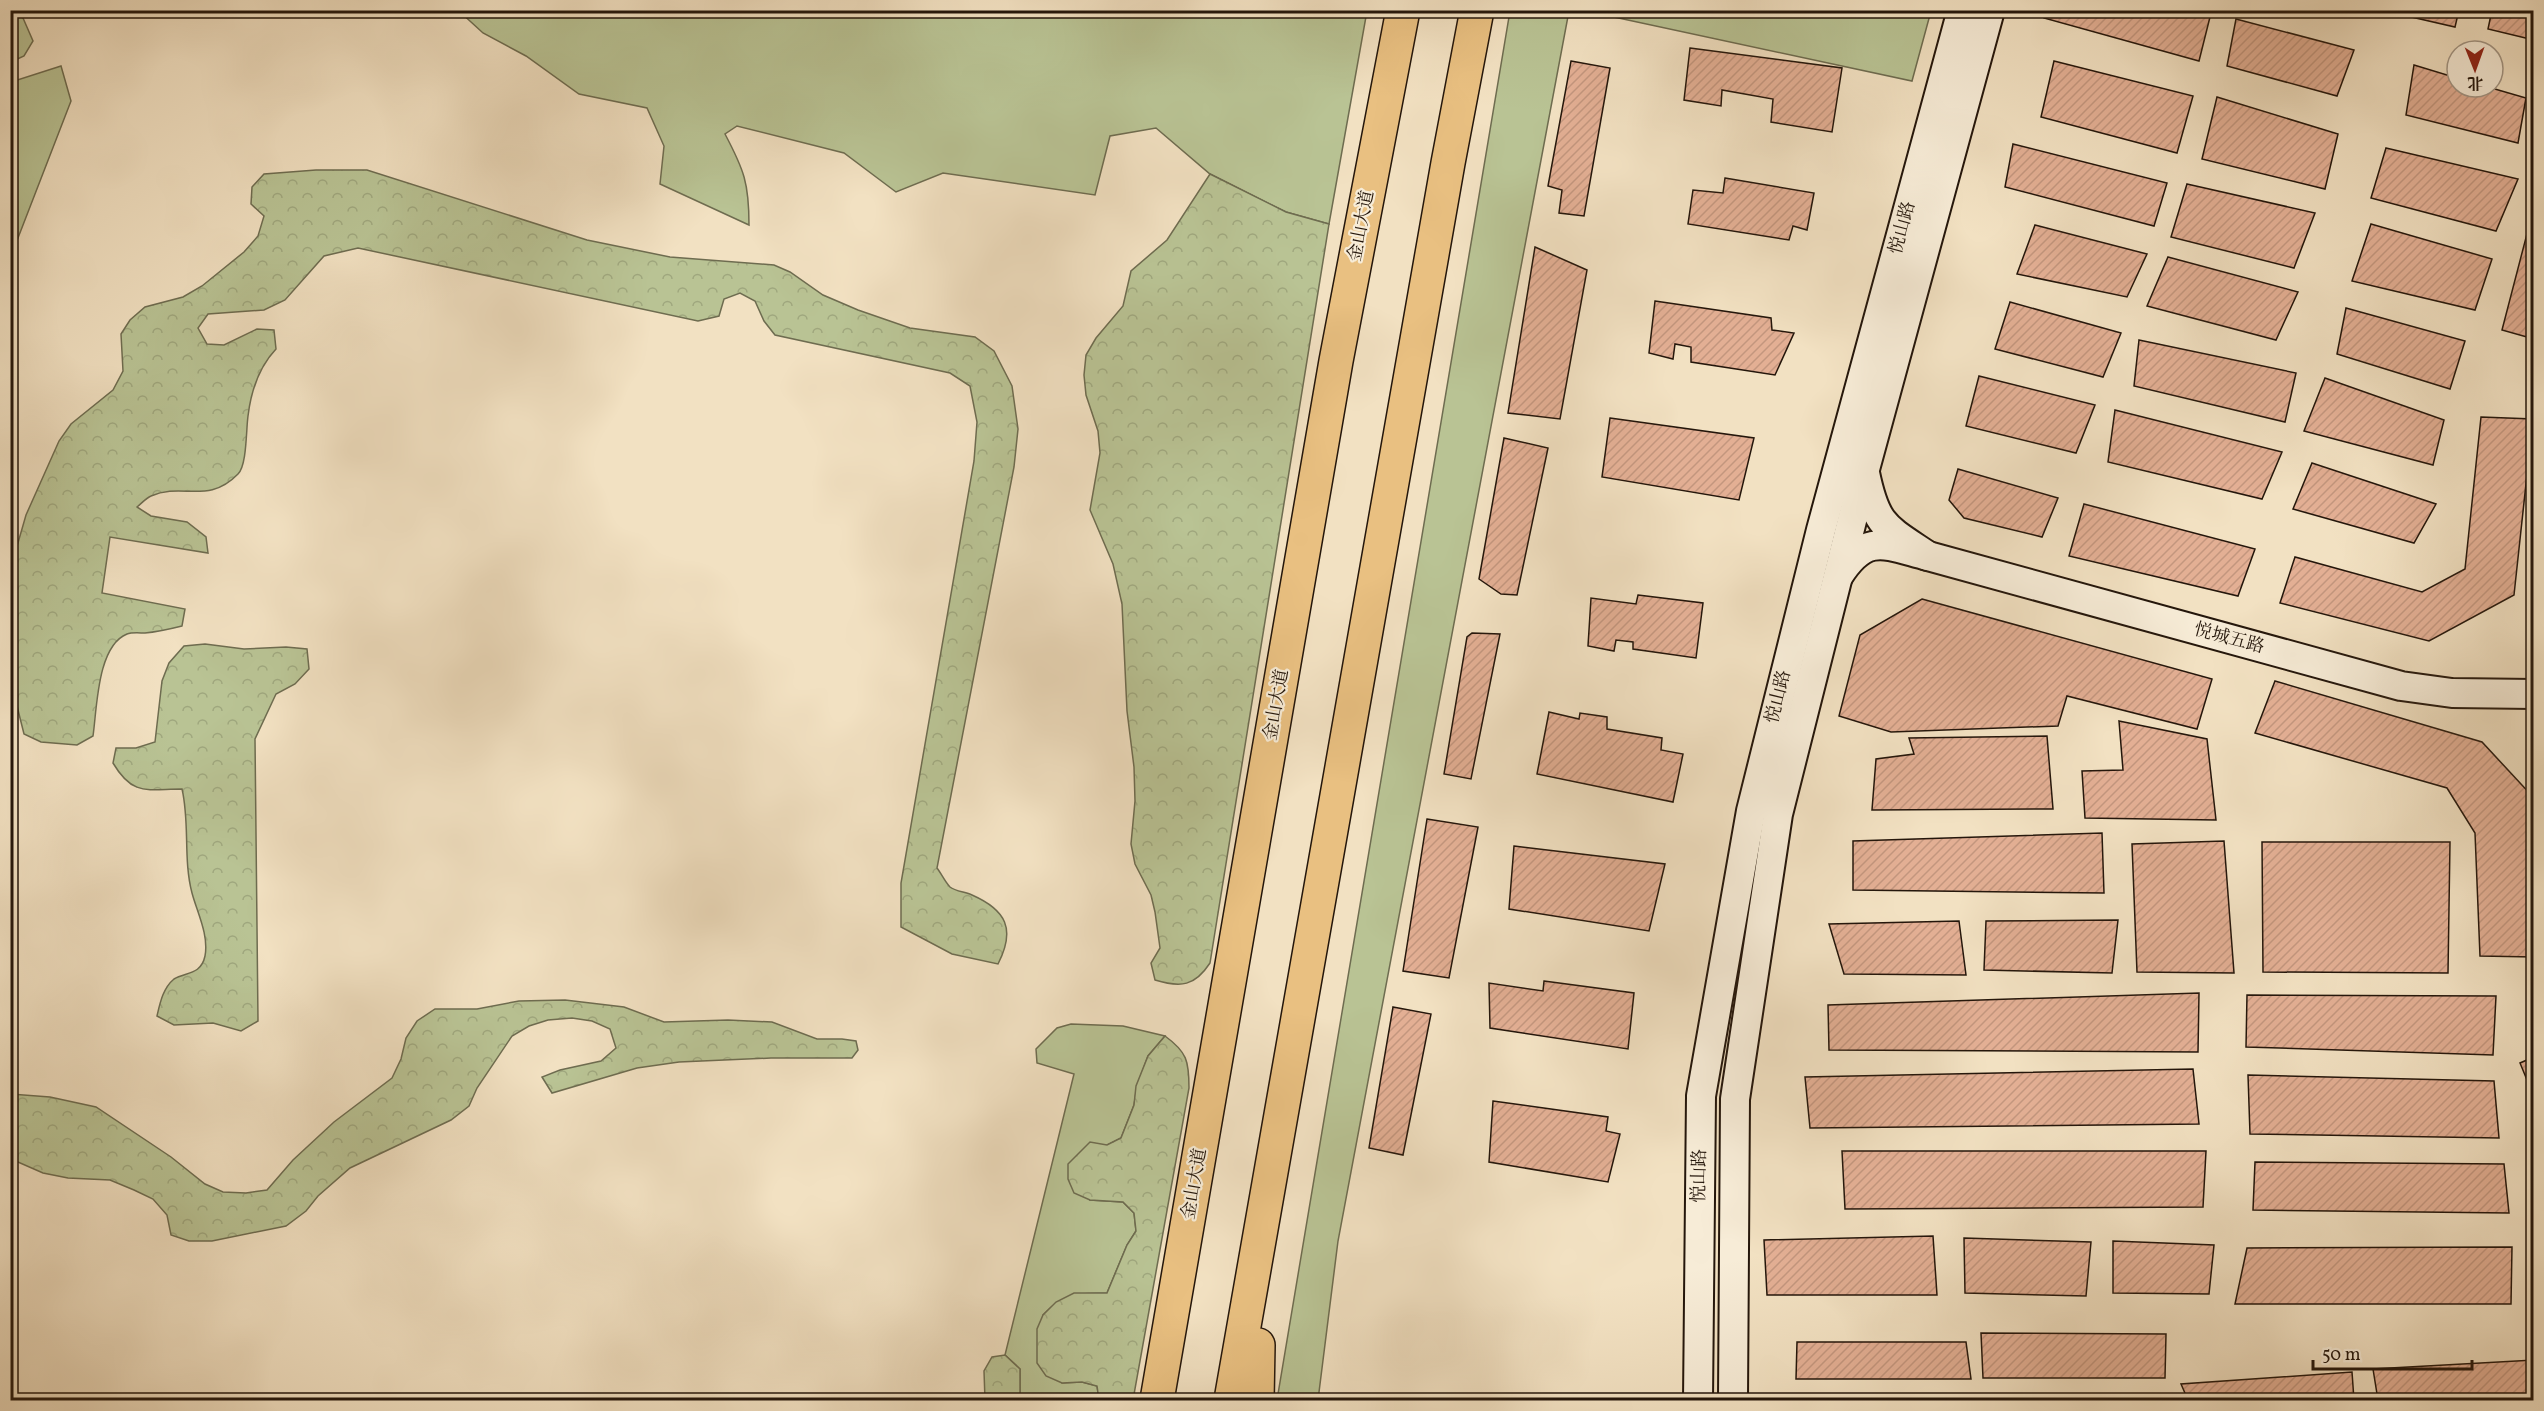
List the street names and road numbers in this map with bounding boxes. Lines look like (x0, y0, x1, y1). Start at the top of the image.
street label: 金山大道 (1343, 188, 1381, 264)
street label: 悦山路 (1884, 199, 1922, 257)
street label: 悦城五路 (2191, 618, 2267, 660)
street label: 金山大道 (1258, 667, 1296, 743)
street label: 悦山路 (1760, 668, 1798, 726)
street label: 金山大道 (1176, 1146, 1214, 1222)
street label: 悦山路 (1687, 1149, 1713, 1203)

